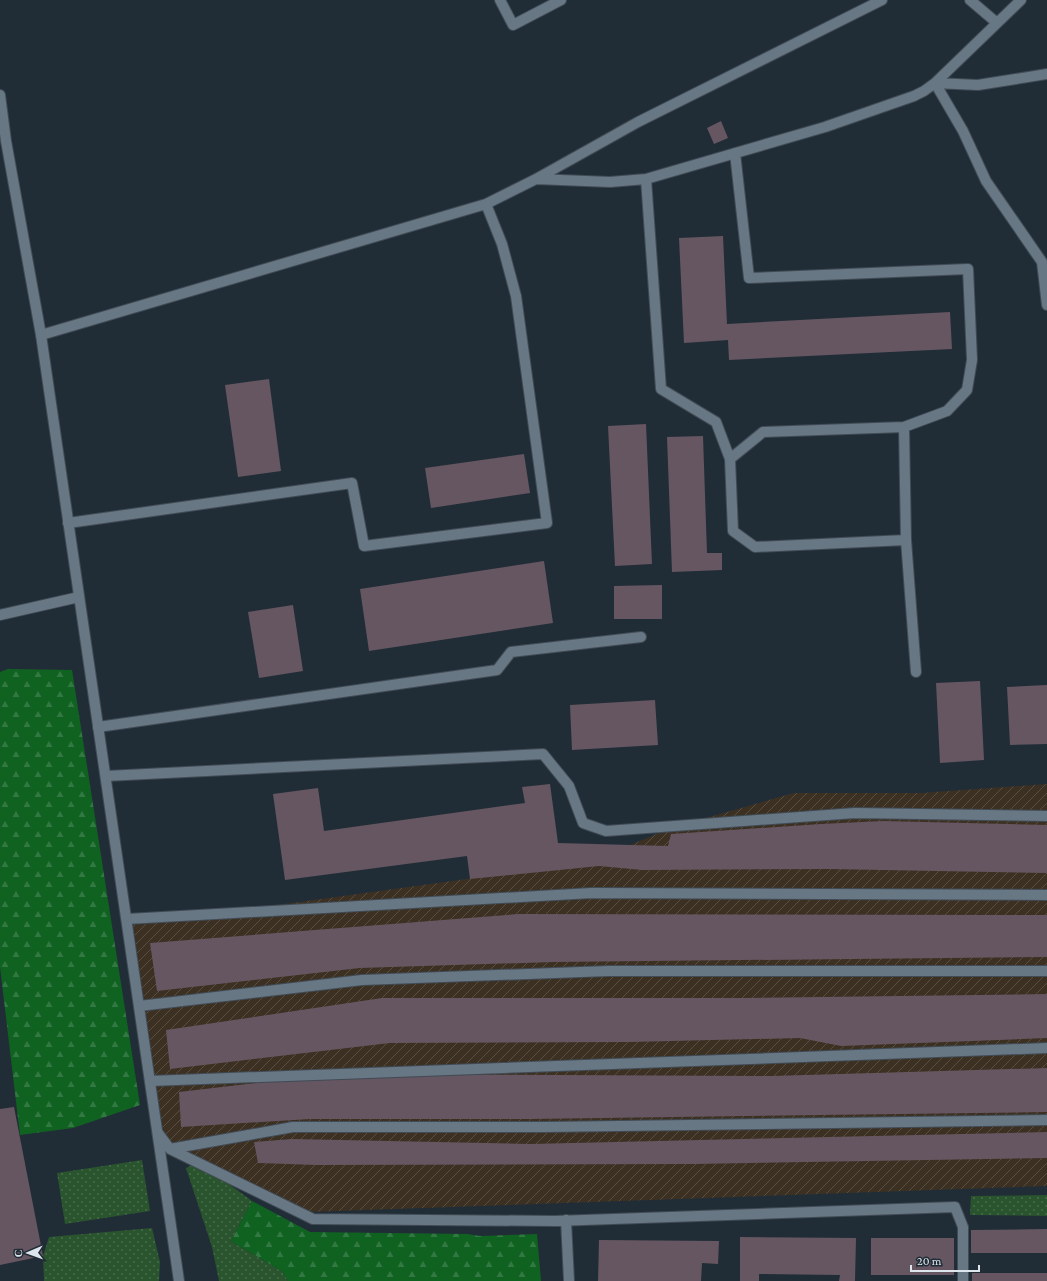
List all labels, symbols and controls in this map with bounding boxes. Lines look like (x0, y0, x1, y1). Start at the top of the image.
north arrow (8, 1233, 48, 1273)
scale bar (911, 1247, 979, 1273)
text: С (12, 1249, 24, 1258)
text: 20 m (917, 1254, 942, 1268)

